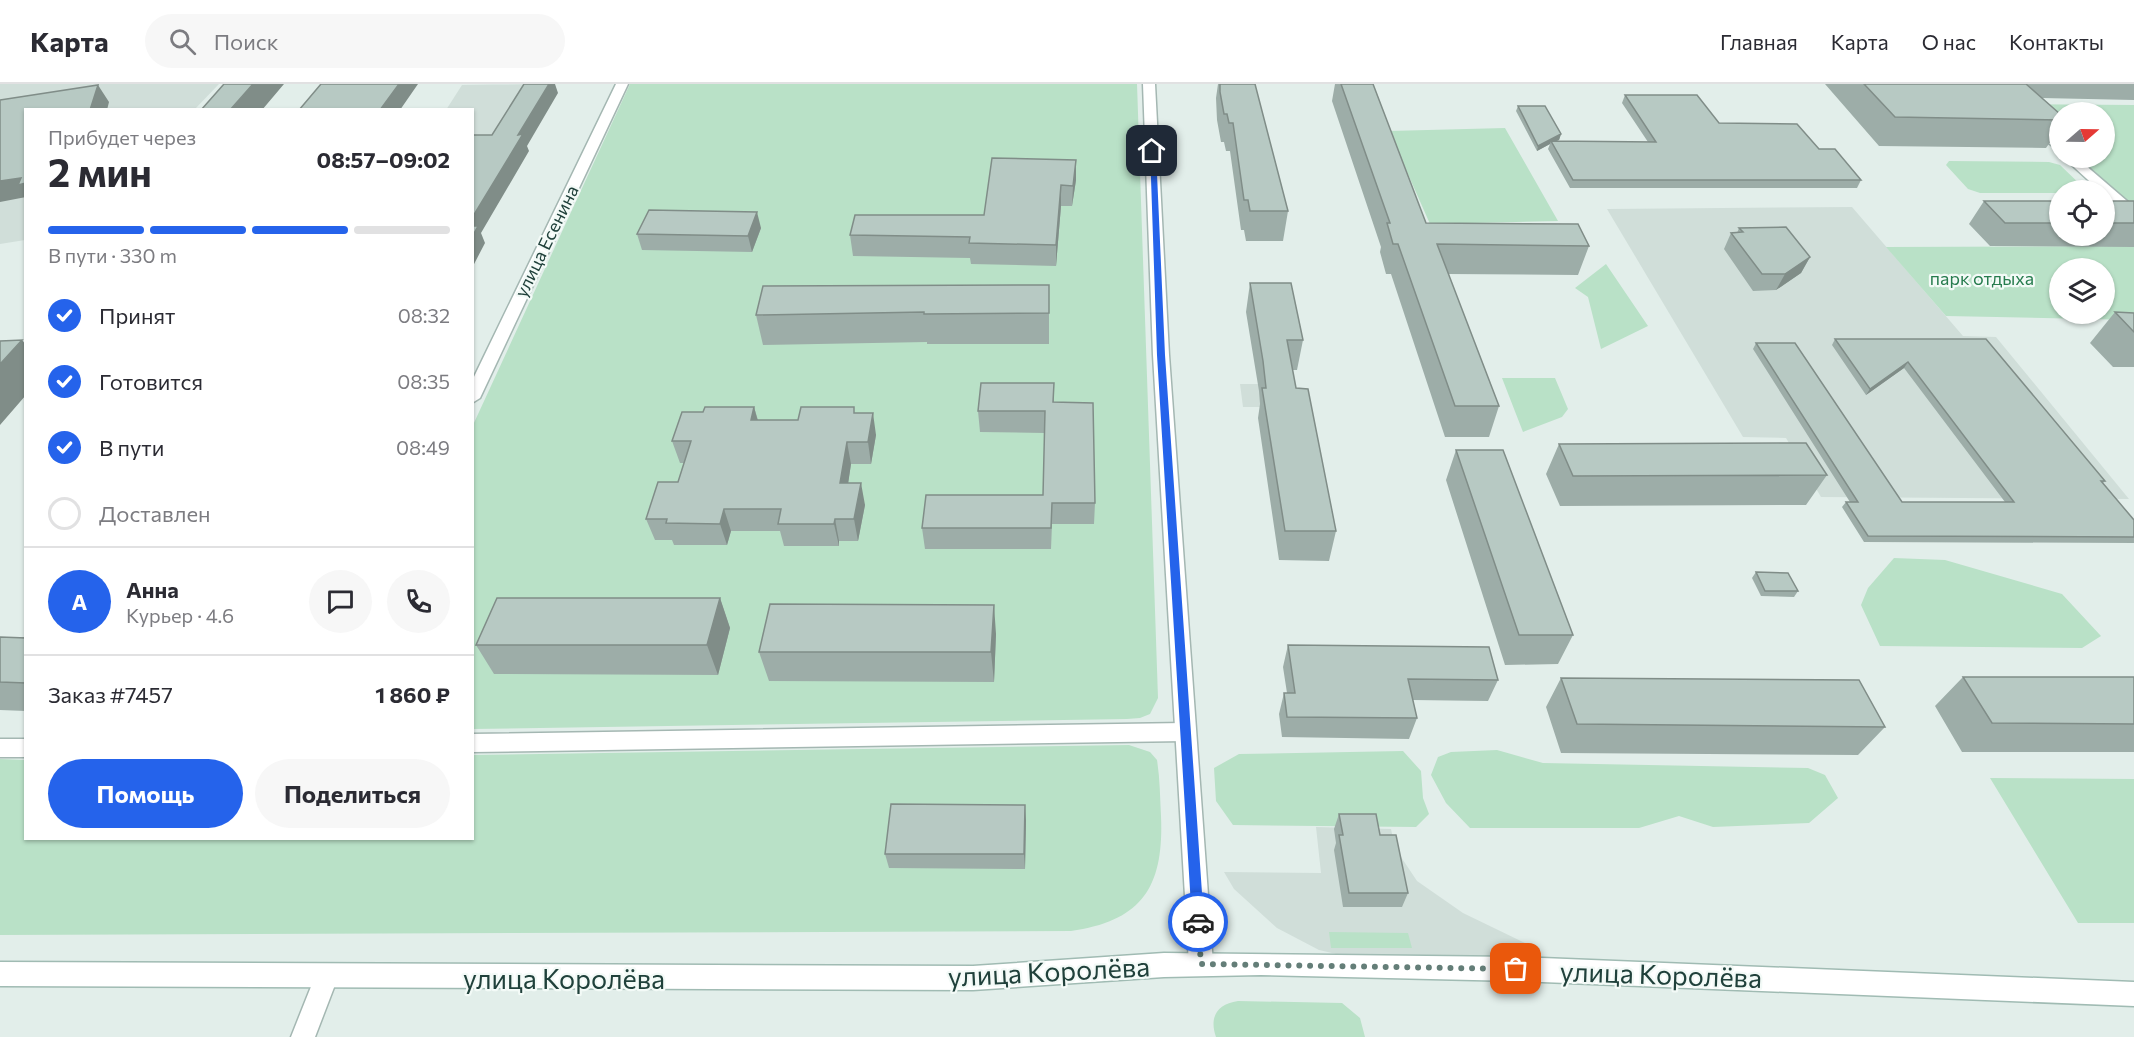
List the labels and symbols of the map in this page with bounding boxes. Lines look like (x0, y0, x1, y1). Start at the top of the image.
north arrow (2049, 102, 2115, 168)
pin (1126, 125, 1177, 176)
street label: улица Есенина (509, 181, 583, 301)
park label: парк отдыха (1930, 267, 2034, 289)
courier (1168, 892, 1228, 952)
pin (1490, 943, 1541, 994)
street label: улица Королёва (947, 949, 1151, 993)
street label: улица Королёва (1559, 954, 1763, 994)
street label: улица Королёва (463, 962, 665, 995)

